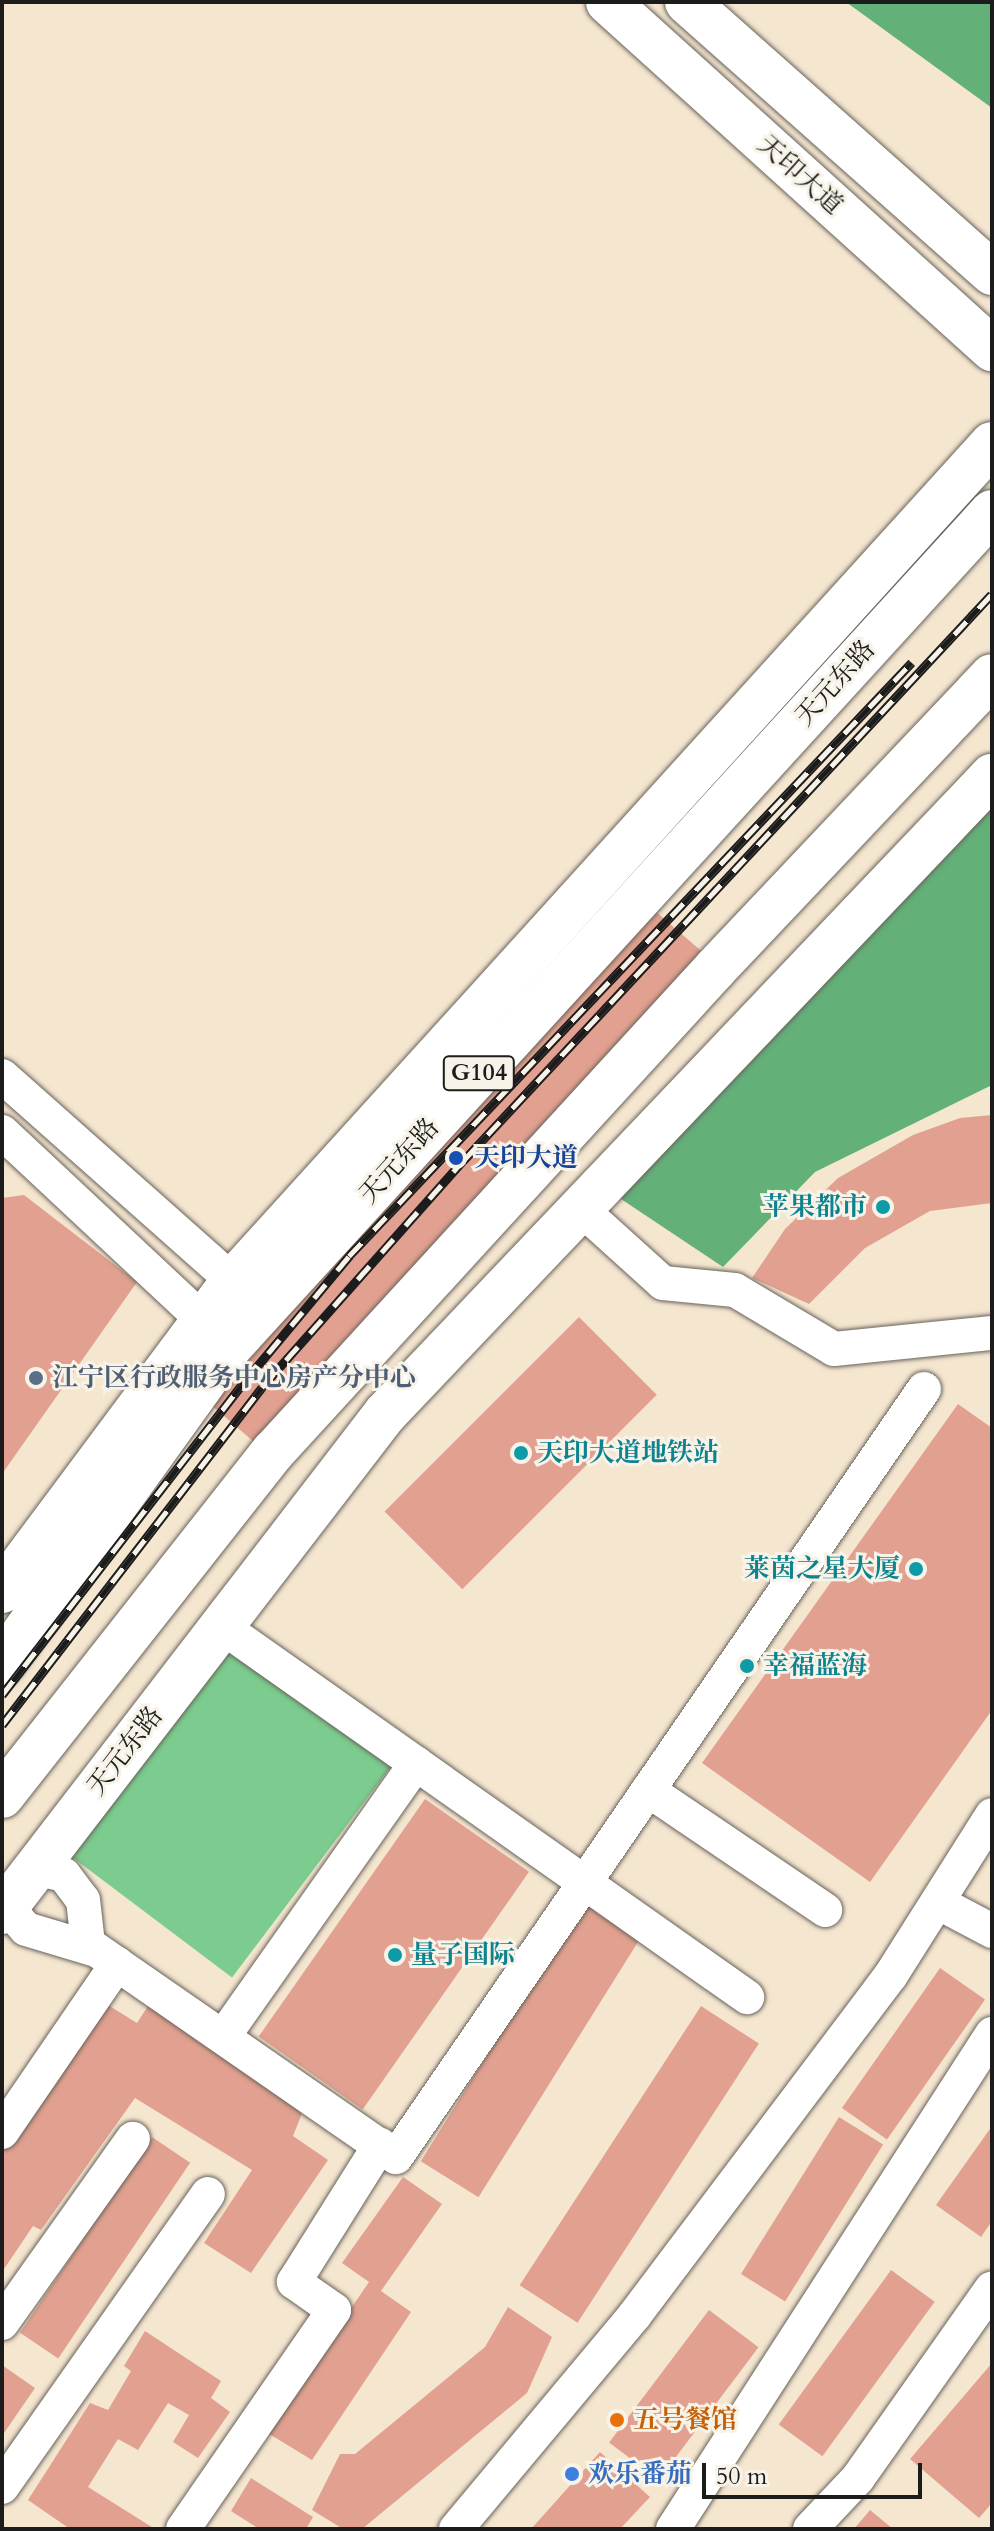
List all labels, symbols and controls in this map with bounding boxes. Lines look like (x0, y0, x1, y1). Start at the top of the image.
street label: 天印大道 (751, 129, 849, 221)
street label: 天元东路 (789, 634, 881, 732)
road number: G104 (441, 1053, 517, 1093)
street label: 天元东路 (353, 1112, 445, 1210)
place label: 天印大道 (474, 1142, 578, 1174)
marker: 天印大道 (445, 1147, 467, 1169)
place label: 苹果都市 (763, 1191, 867, 1223)
marker: 苹果都市 (874, 1198, 892, 1216)
place label: 江宁区行政服务中心房产分中心 (52, 1362, 416, 1394)
marker: 江宁区行政服务中心房产分中心 (27, 1369, 45, 1387)
place label: 天印大道地铁站 (537, 1437, 719, 1469)
marker: 天印大道地铁站 (512, 1444, 530, 1462)
place label: 莱茵之星大厦 (744, 1553, 900, 1585)
marker: 莱茵之星大厦 (907, 1560, 925, 1578)
place label: 幸福蓝海 (763, 1650, 867, 1682)
marker: 幸福蓝海 (738, 1657, 756, 1675)
street label: 天元东路 (81, 1700, 169, 1802)
place label: 量子国际 (411, 1939, 515, 1971)
marker: 量子国际 (386, 1946, 404, 1964)
place label: 五号餐馆 (633, 2404, 737, 2436)
marker: 五号餐馆 (608, 2411, 626, 2429)
scale bar (706, 2447, 926, 2497)
place label: 欢乐番茄 (588, 2458, 692, 2490)
text: 50 m (716, 2460, 767, 2493)
marker: 欢乐番茄 (563, 2465, 581, 2483)

